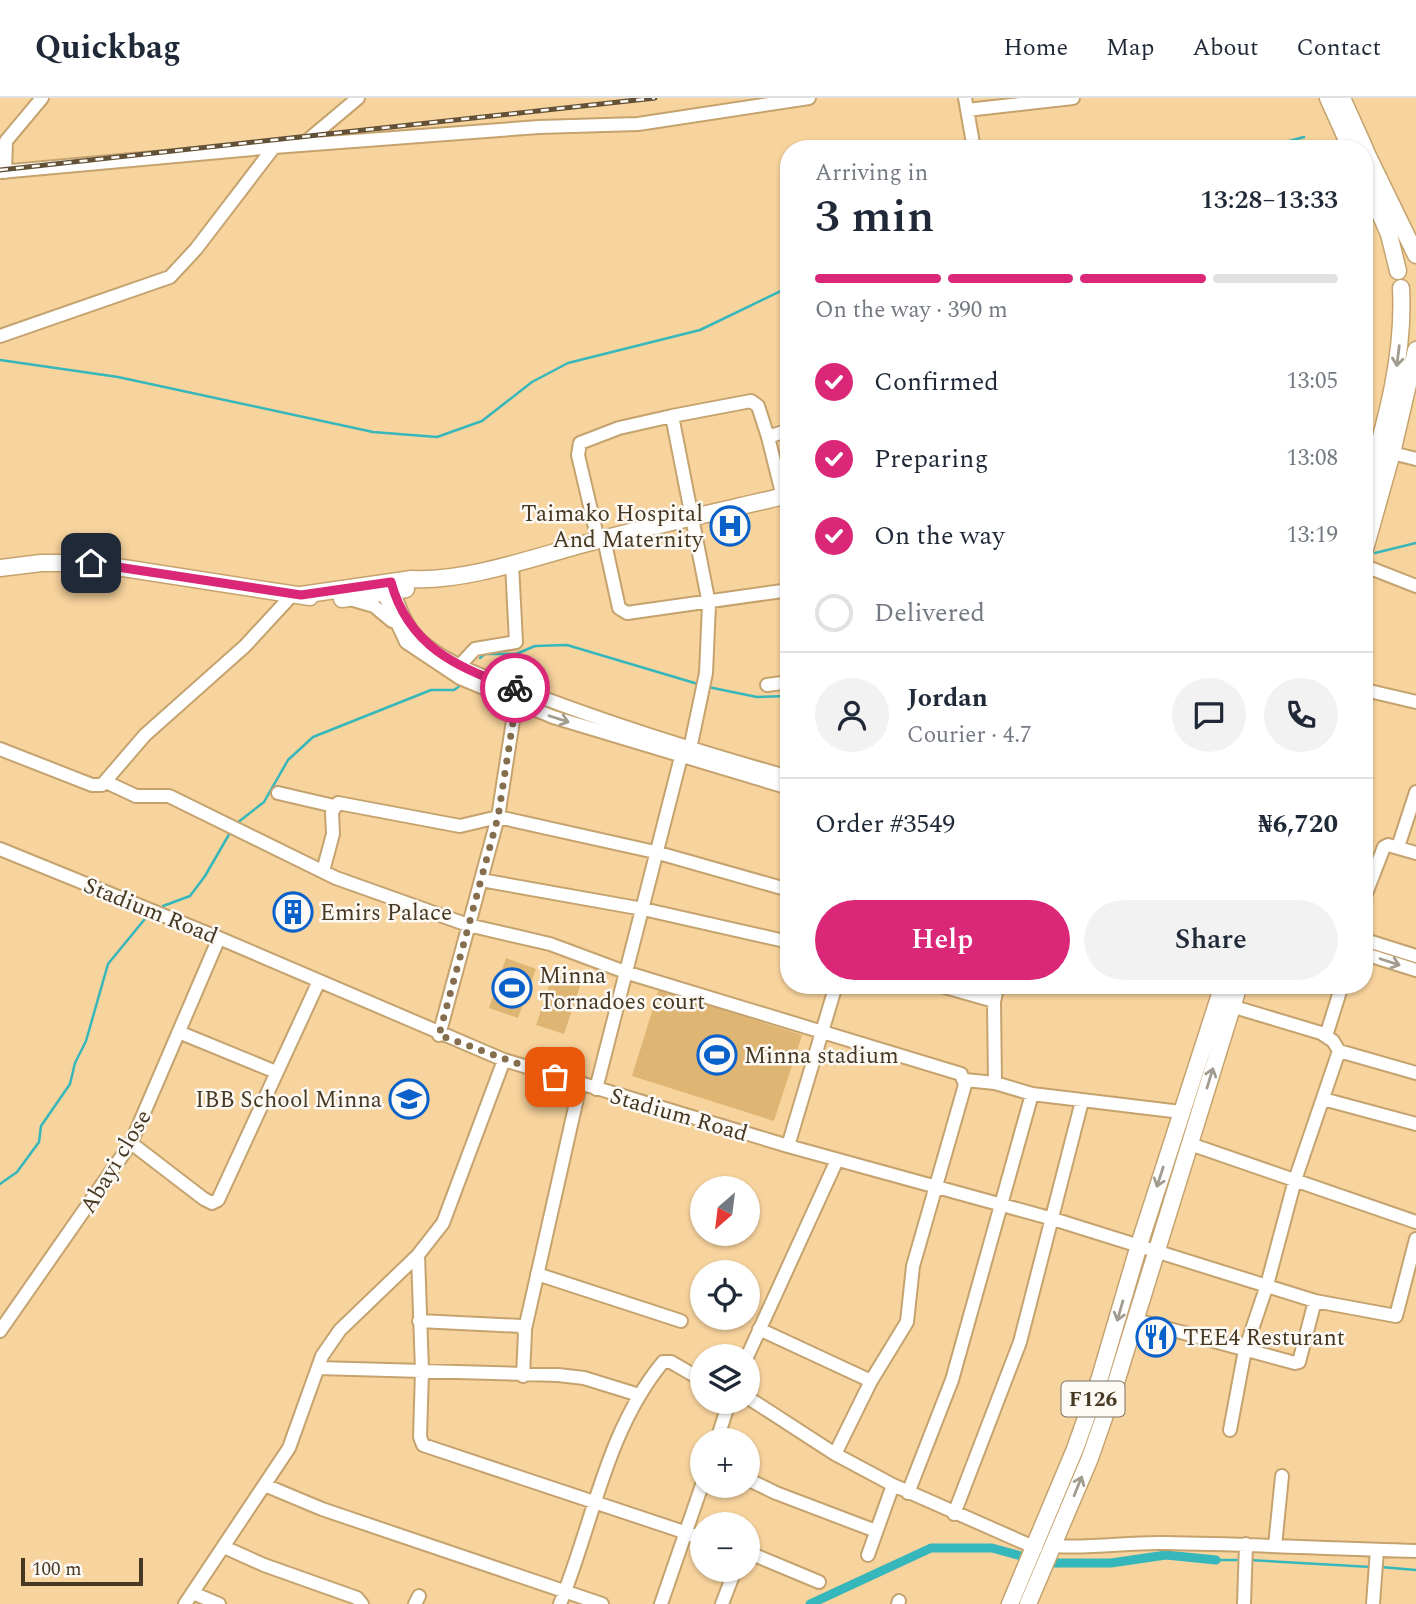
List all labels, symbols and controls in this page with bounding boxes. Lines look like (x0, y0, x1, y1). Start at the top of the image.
text: Quickbag (35, 23, 181, 73)
text: Home (1003, 30, 1068, 66)
text: Map (1106, 30, 1154, 66)
text: About (1192, 30, 1258, 66)
text: Contact (1296, 30, 1381, 66)
text: Arriving in (815, 156, 928, 191)
text: 13:28–13:33 (1200, 180, 1338, 220)
text: 3 min (815, 182, 934, 252)
text: On the way · 390 m (815, 293, 1008, 328)
one-way arrow (1391, 344, 1404, 367)
text: Confirmed (874, 362, 999, 402)
icon: check (815, 363, 853, 401)
text: 13:05 (1286, 364, 1338, 399)
text: Preparing (874, 439, 988, 479)
icon: check (815, 440, 853, 478)
text: 13:08 (1286, 441, 1338, 476)
place label: Taimako Hospital And Maternity (521, 497, 704, 558)
hospital icon: Taimako Hospital And Maternity (709, 505, 751, 547)
text: On the way (874, 516, 1005, 556)
icon: check (815, 517, 853, 555)
text: 13:19 (1286, 518, 1338, 553)
pin (61, 533, 121, 593)
icon: home (72, 544, 110, 582)
text: Delivered (874, 593, 985, 633)
courier (480, 653, 550, 723)
icon: bike (496, 669, 534, 707)
button: person (815, 678, 889, 752)
text: Jordan (907, 678, 988, 718)
button: chat (1172, 678, 1246, 752)
button: phone (1264, 678, 1338, 752)
one-way arrow (548, 713, 570, 726)
text: Courier · 4.7 (907, 718, 1032, 753)
text: Order #3549 (815, 804, 955, 844)
text: ₦6,720 (1258, 804, 1338, 844)
street label: Stadium Road (78, 869, 223, 954)
building icon: Emirs Palace (272, 891, 314, 933)
place label: Emirs Palace (320, 896, 452, 931)
button: Help (815, 900, 1070, 980)
button: Share (1084, 900, 1338, 980)
one-way arrow (1379, 957, 1401, 969)
place label: Minna Tornadoes court (539, 959, 705, 1020)
sports icon: Minna Tornadoes court (491, 967, 533, 1009)
sports icon: Minna stadium (696, 1034, 738, 1076)
place label: Minna stadium (744, 1039, 899, 1074)
pin (525, 1047, 585, 1107)
icon: bag (536, 1058, 574, 1096)
one-way arrow (1204, 1068, 1217, 1090)
school or university icon: IBB School Minna (388, 1078, 430, 1120)
street label: Stadium Road (605, 1079, 752, 1152)
place label: IBB School Minna (195, 1083, 382, 1118)
street label: Abayi close (71, 1103, 161, 1221)
one-way arrow (1153, 1165, 1166, 1187)
north arrow (690, 1176, 760, 1246)
map controls (690, 1176, 760, 1582)
button: locate (690, 1260, 760, 1330)
one-way arrow (1112, 1300, 1125, 1322)
restaurant icon: TEE4 Resturant (1135, 1316, 1177, 1358)
place label: TEE4 Resturant (1183, 1321, 1345, 1356)
button: layers (690, 1344, 760, 1414)
road number: F126 (1062, 1382, 1124, 1416)
button: + (690, 1428, 760, 1498)
one-way arrow (1072, 1476, 1085, 1498)
button: − (690, 1512, 760, 1582)
scale bar (21, 1555, 144, 1587)
text: 100 m (32, 1555, 82, 1584)

